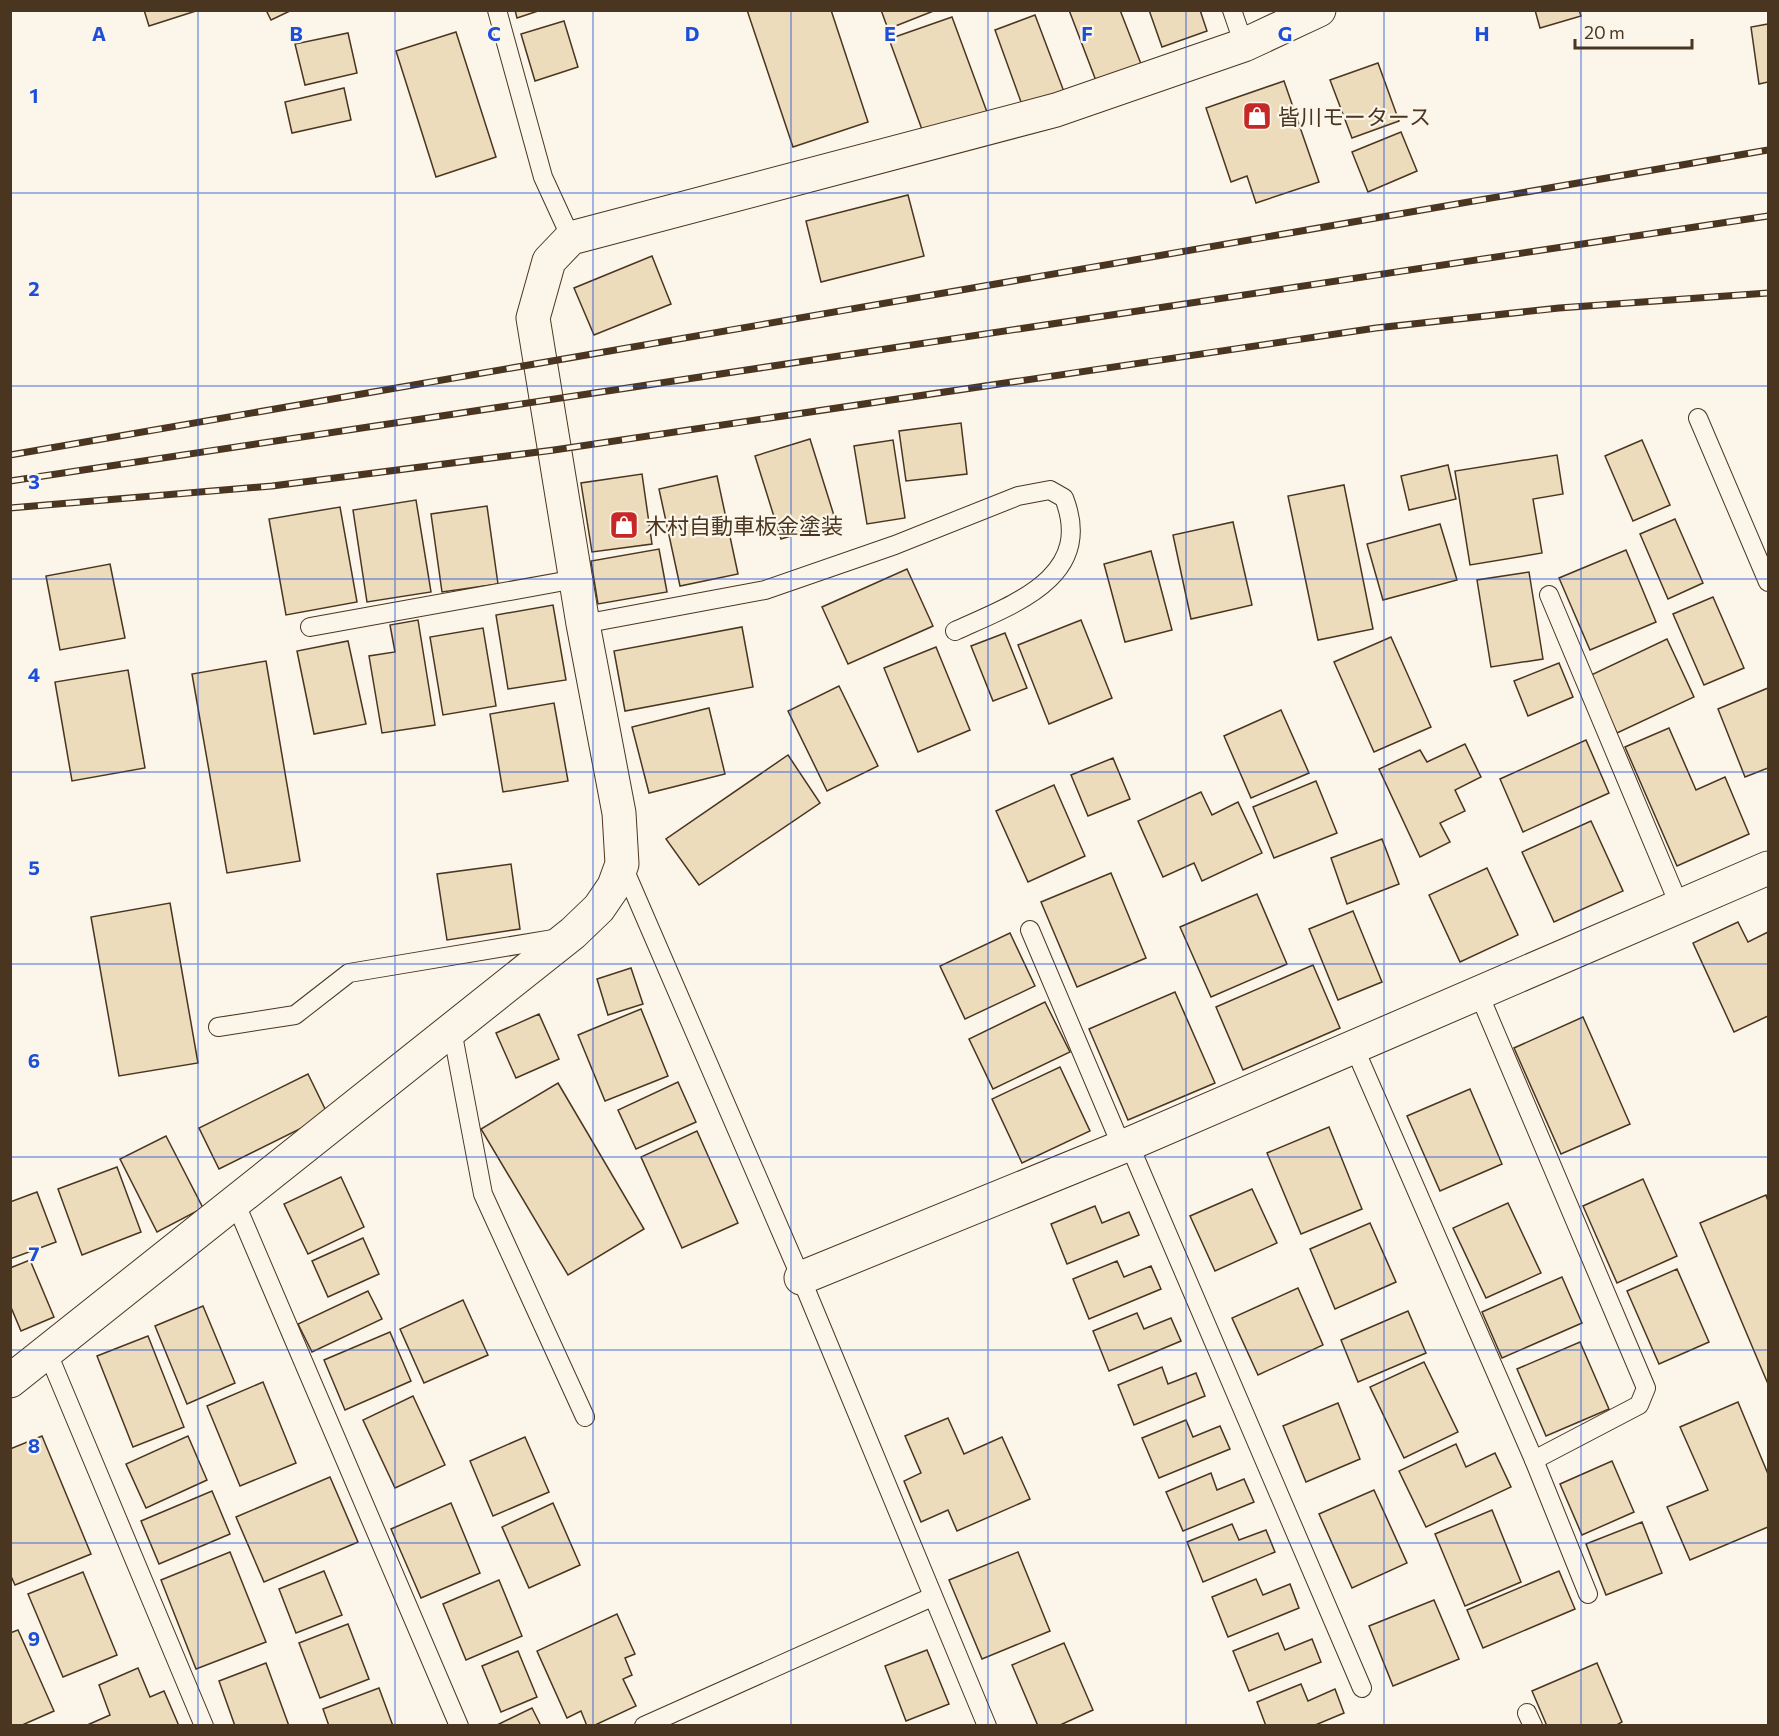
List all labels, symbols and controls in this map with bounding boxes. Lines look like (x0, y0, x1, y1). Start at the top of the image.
scale bar (1575, 12, 1692, 50)
text: A (92, 21, 106, 45)
text: B (289, 21, 303, 45)
text: C (487, 21, 501, 45)
text: D (685, 21, 699, 45)
text: E (884, 21, 896, 45)
text: F (1081, 21, 1093, 45)
text: G (1278, 21, 1292, 45)
text: H (1475, 21, 1490, 45)
text: 20 m (1584, 21, 1625, 43)
text: 1 (29, 83, 39, 107)
shop icon: 皆川モータース (1241, 100, 1273, 132)
place label: 皆川モータース (1278, 103, 1431, 130)
text: 2 (28, 276, 40, 300)
text: 3 (28, 469, 40, 493)
shop icon: 木村自動車板金塗装 (608, 509, 640, 541)
place label: 木村自動車板金塗装 (645, 512, 843, 539)
text: 4 (28, 662, 40, 686)
text: 5 (28, 855, 40, 879)
text: 6 (28, 1048, 40, 1072)
text: 7 (29, 1241, 40, 1265)
text: 8 (28, 1433, 40, 1457)
text: 9 (28, 1626, 40, 1650)

